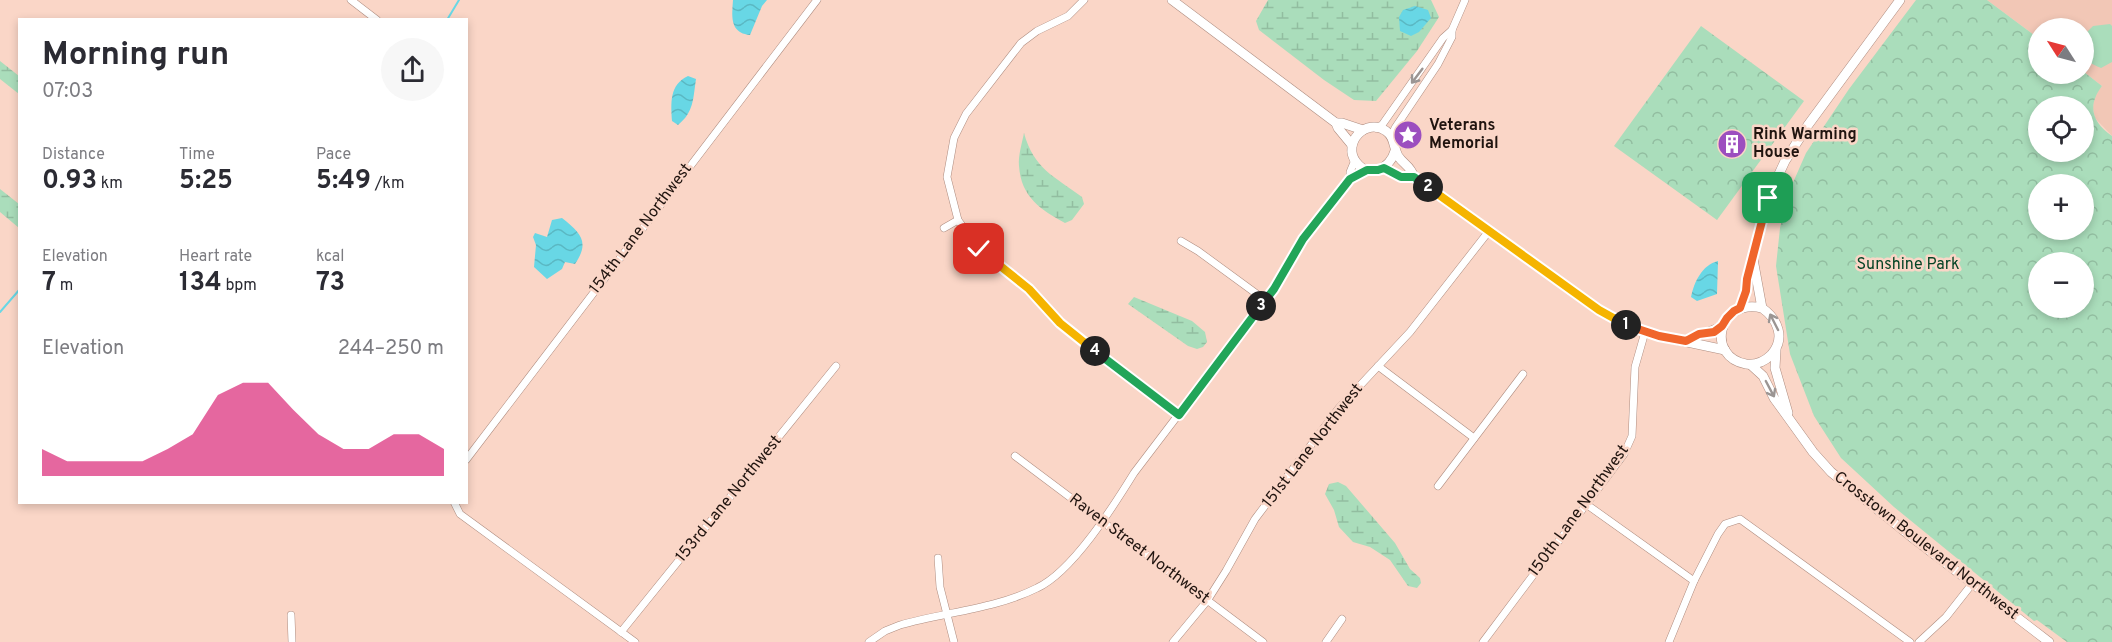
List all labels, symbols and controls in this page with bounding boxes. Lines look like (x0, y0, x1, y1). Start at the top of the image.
north arrow (2028, 18, 2094, 84)
map controls (2028, 18, 2094, 318)
text: Morning run (42, 35, 229, 77)
button: share (381, 38, 444, 101)
one-way arrow (1411, 68, 1424, 84)
text: 07:03 (42, 79, 93, 105)
button: locate (2028, 96, 2094, 162)
place label: Veterans Memorial (1429, 116, 1499, 154)
place icon: Veterans Memorial (1392, 119, 1424, 151)
place label: Rink Warming House (1753, 125, 1857, 163)
building icon: Rink Warming House (1716, 128, 1748, 160)
text: Distance (42, 145, 105, 165)
text: Time (179, 145, 215, 165)
text: Pace (316, 145, 351, 165)
street label: 154th Lane Northwest (585, 160, 697, 298)
text: 0.93 (42, 165, 97, 198)
text: 5:25 (179, 165, 233, 198)
text: 5:49 (316, 165, 371, 198)
pin: 2 (1413, 172, 1443, 202)
pin (1742, 172, 1793, 223)
text: km (97, 174, 123, 194)
text: /km (371, 174, 405, 194)
button: + (2028, 174, 2094, 240)
text: 2 (1423, 177, 1433, 197)
icon: arrive (1751, 181, 1784, 214)
pin (953, 223, 1004, 274)
icon: check (962, 232, 995, 265)
text: Elevation (42, 247, 108, 267)
text: Heart rate (179, 247, 252, 267)
text: kcal (316, 247, 344, 267)
button: − (2028, 252, 2094, 318)
park label: Sunshine Park (1857, 255, 1959, 275)
text: 7 (42, 267, 56, 300)
text: 134 (179, 267, 222, 300)
text: 73 (316, 267, 345, 300)
text: m (56, 276, 73, 296)
text: bpm (222, 276, 257, 296)
pin: 3 (1246, 291, 1276, 321)
text: 3 (1256, 296, 1266, 316)
pin: 1 (1611, 310, 1641, 340)
one-way arrow (1768, 313, 1780, 331)
text: 1 (1623, 315, 1629, 335)
text: Elevation (42, 336, 124, 362)
text: 244–250 m (338, 336, 444, 362)
pin: 4 (1080, 336, 1110, 366)
text: 4 (1090, 341, 1100, 361)
street label: 151st Lane Northwest (1258, 380, 1368, 512)
one-way arrow (1765, 380, 1776, 398)
street label: 153rd Lane Northwest (672, 431, 786, 567)
street label: 150th Lane Northwest (1524, 441, 1634, 581)
street label: Crosstown Boulevard Northwest (1830, 468, 2022, 624)
street label: Raven Street Northwest (1065, 490, 1213, 608)

